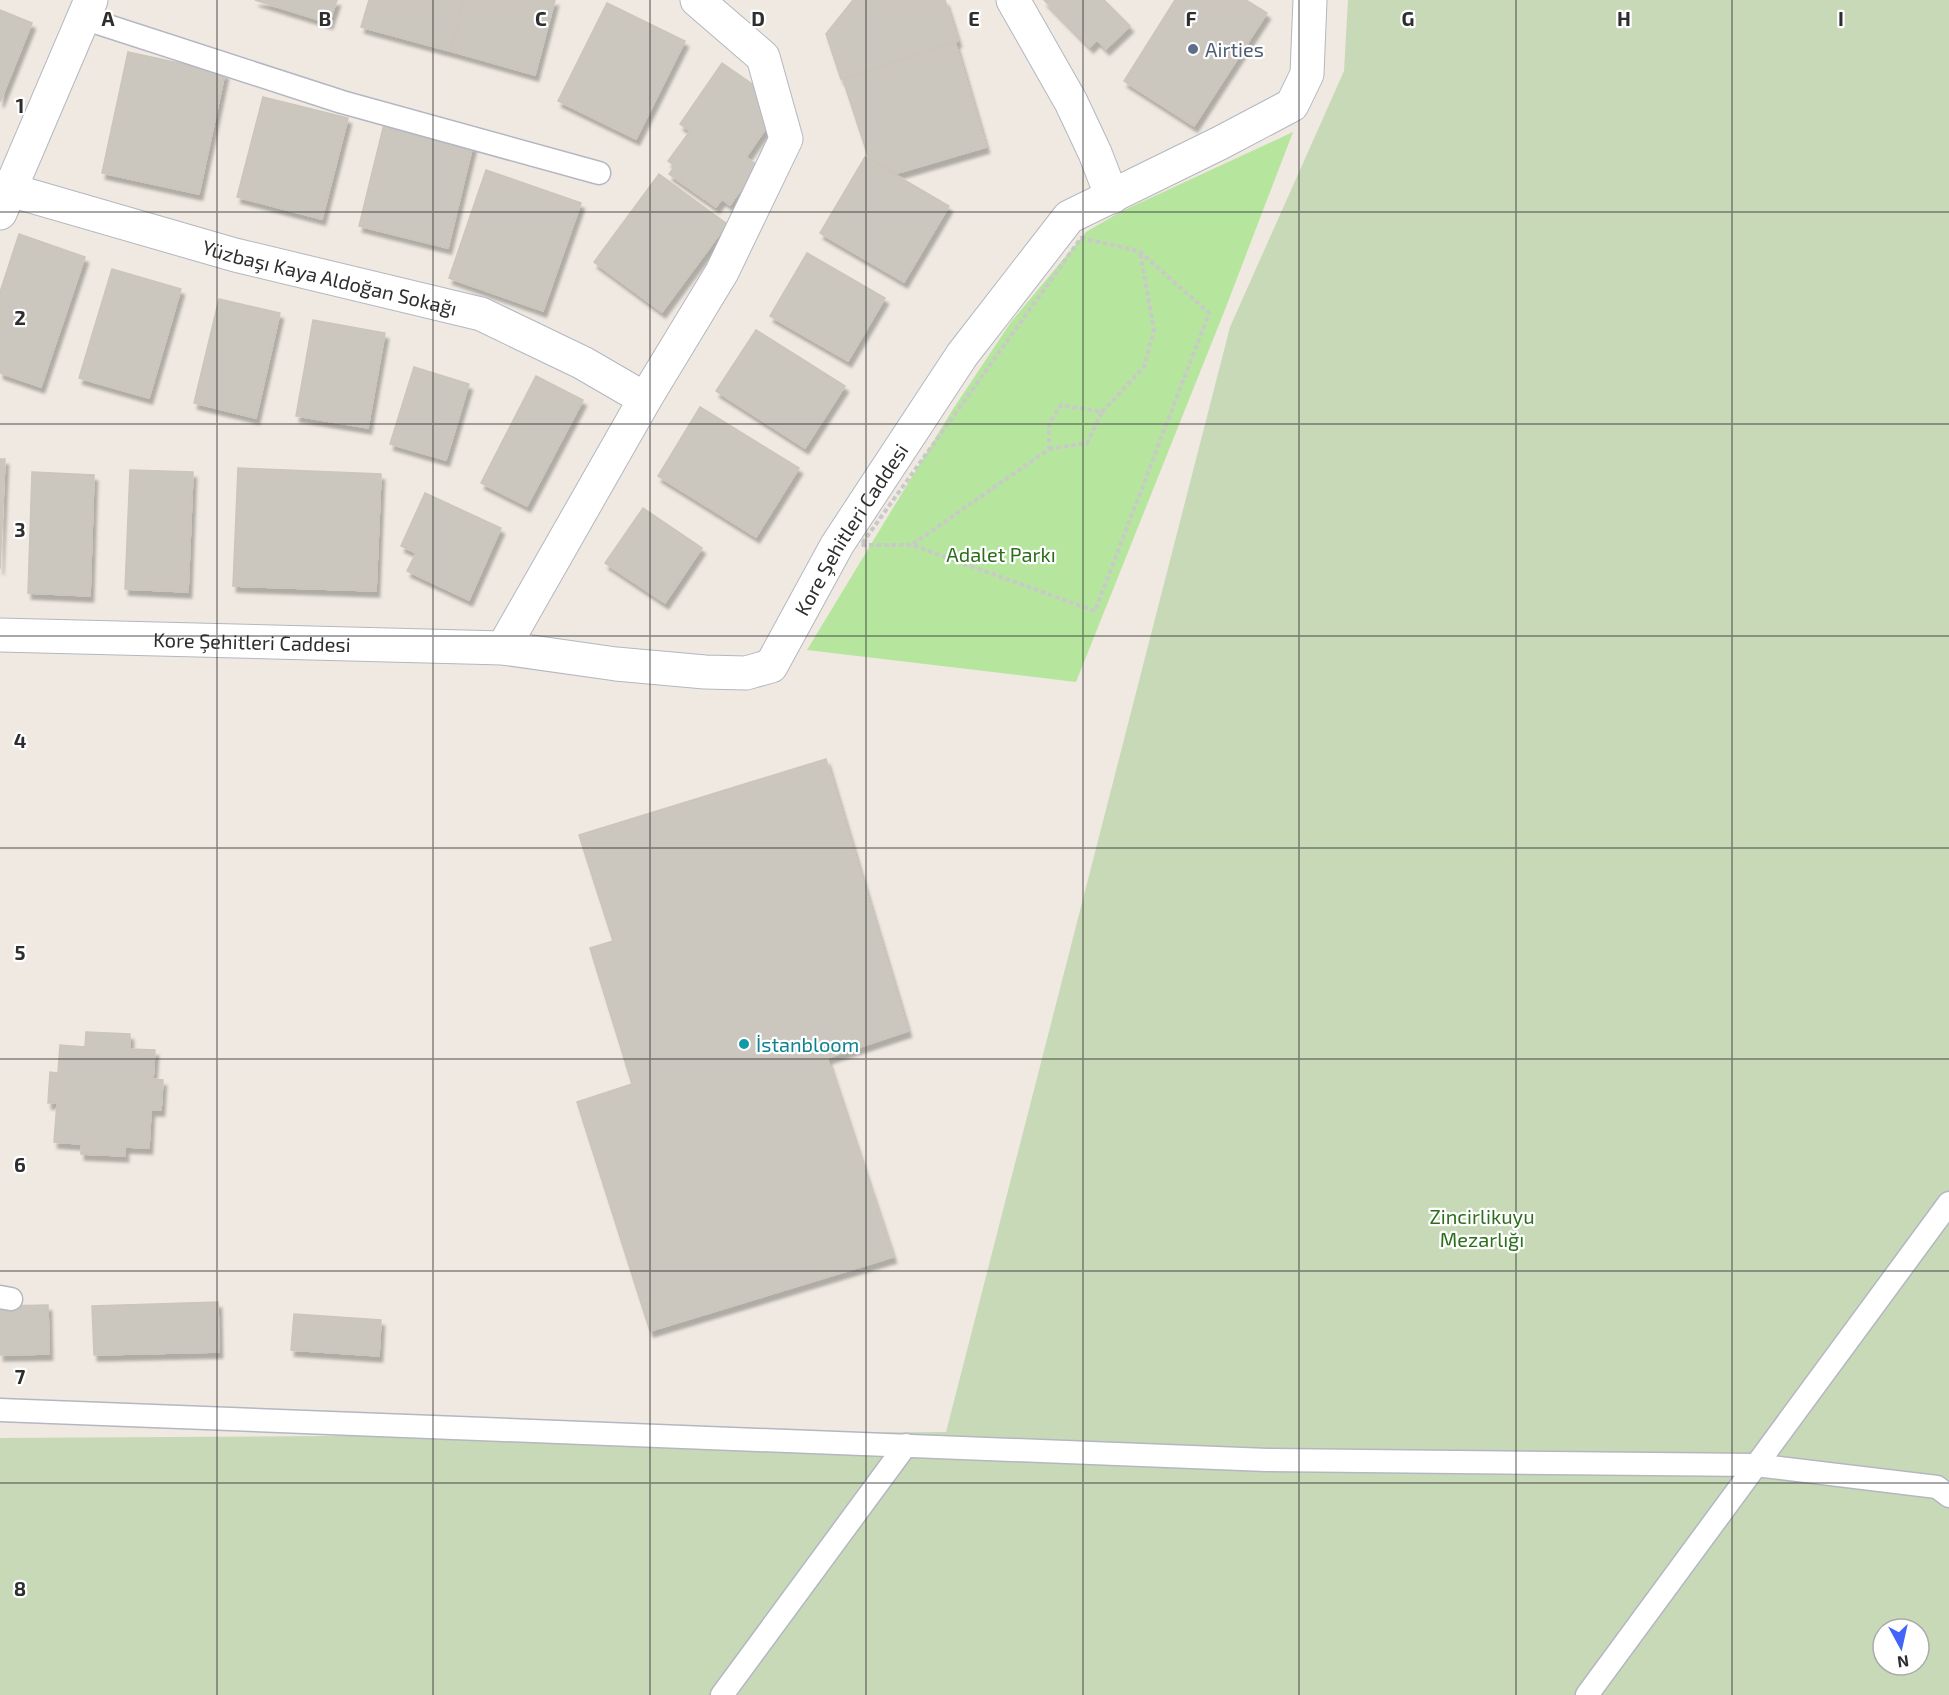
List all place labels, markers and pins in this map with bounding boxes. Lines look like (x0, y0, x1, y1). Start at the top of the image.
place label: Airties (1205, 37, 1264, 61)
marker: Airties (1186, 42, 1200, 56)
place label: İstanbloom (756, 1032, 859, 1056)
marker: İstanbloom (737, 1037, 751, 1051)

